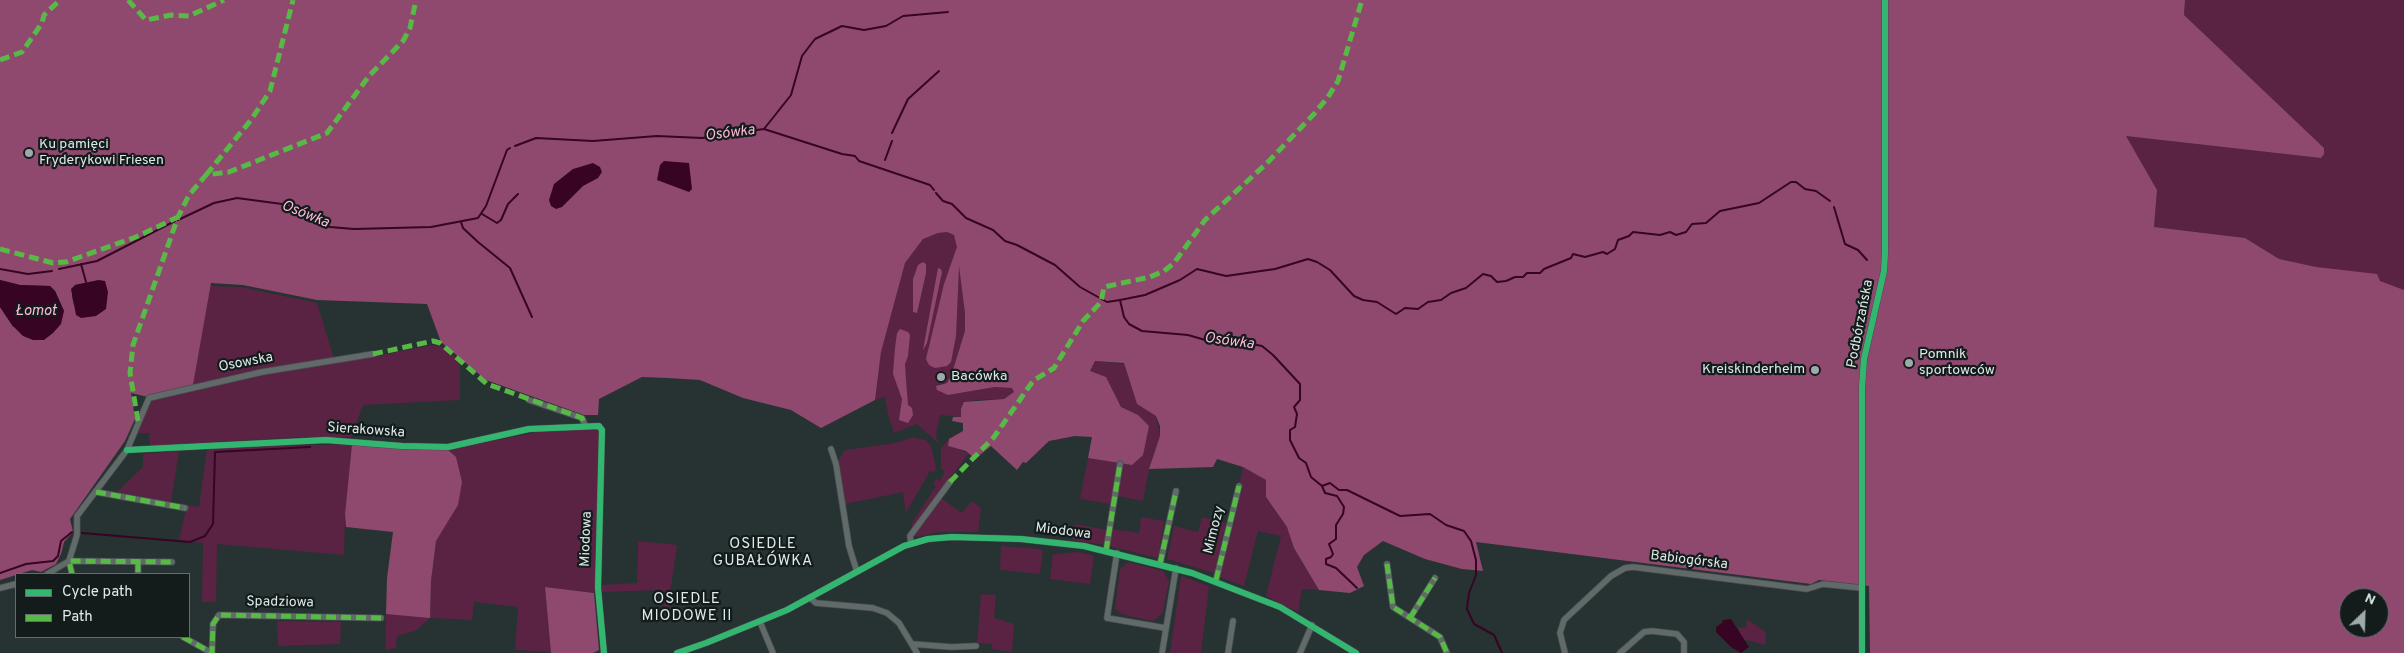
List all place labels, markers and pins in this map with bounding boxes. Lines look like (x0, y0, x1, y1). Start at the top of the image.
place label: Ku pamięci Fryderykowi Friesen (39, 137, 164, 170)
marker: Ku pamięci Fryderykowi Friesen (23, 147, 35, 159)
place label: Pomnik sportowców (1919, 347, 1995, 380)
marker: Pomnik sportowców (1903, 357, 1915, 369)
place label: Kreiskinderheim (1702, 362, 1805, 378)
marker: Kreiskinderheim (1809, 364, 1821, 376)
place label: Bacówka (951, 369, 1007, 385)
marker: Bacówka (935, 371, 947, 383)

